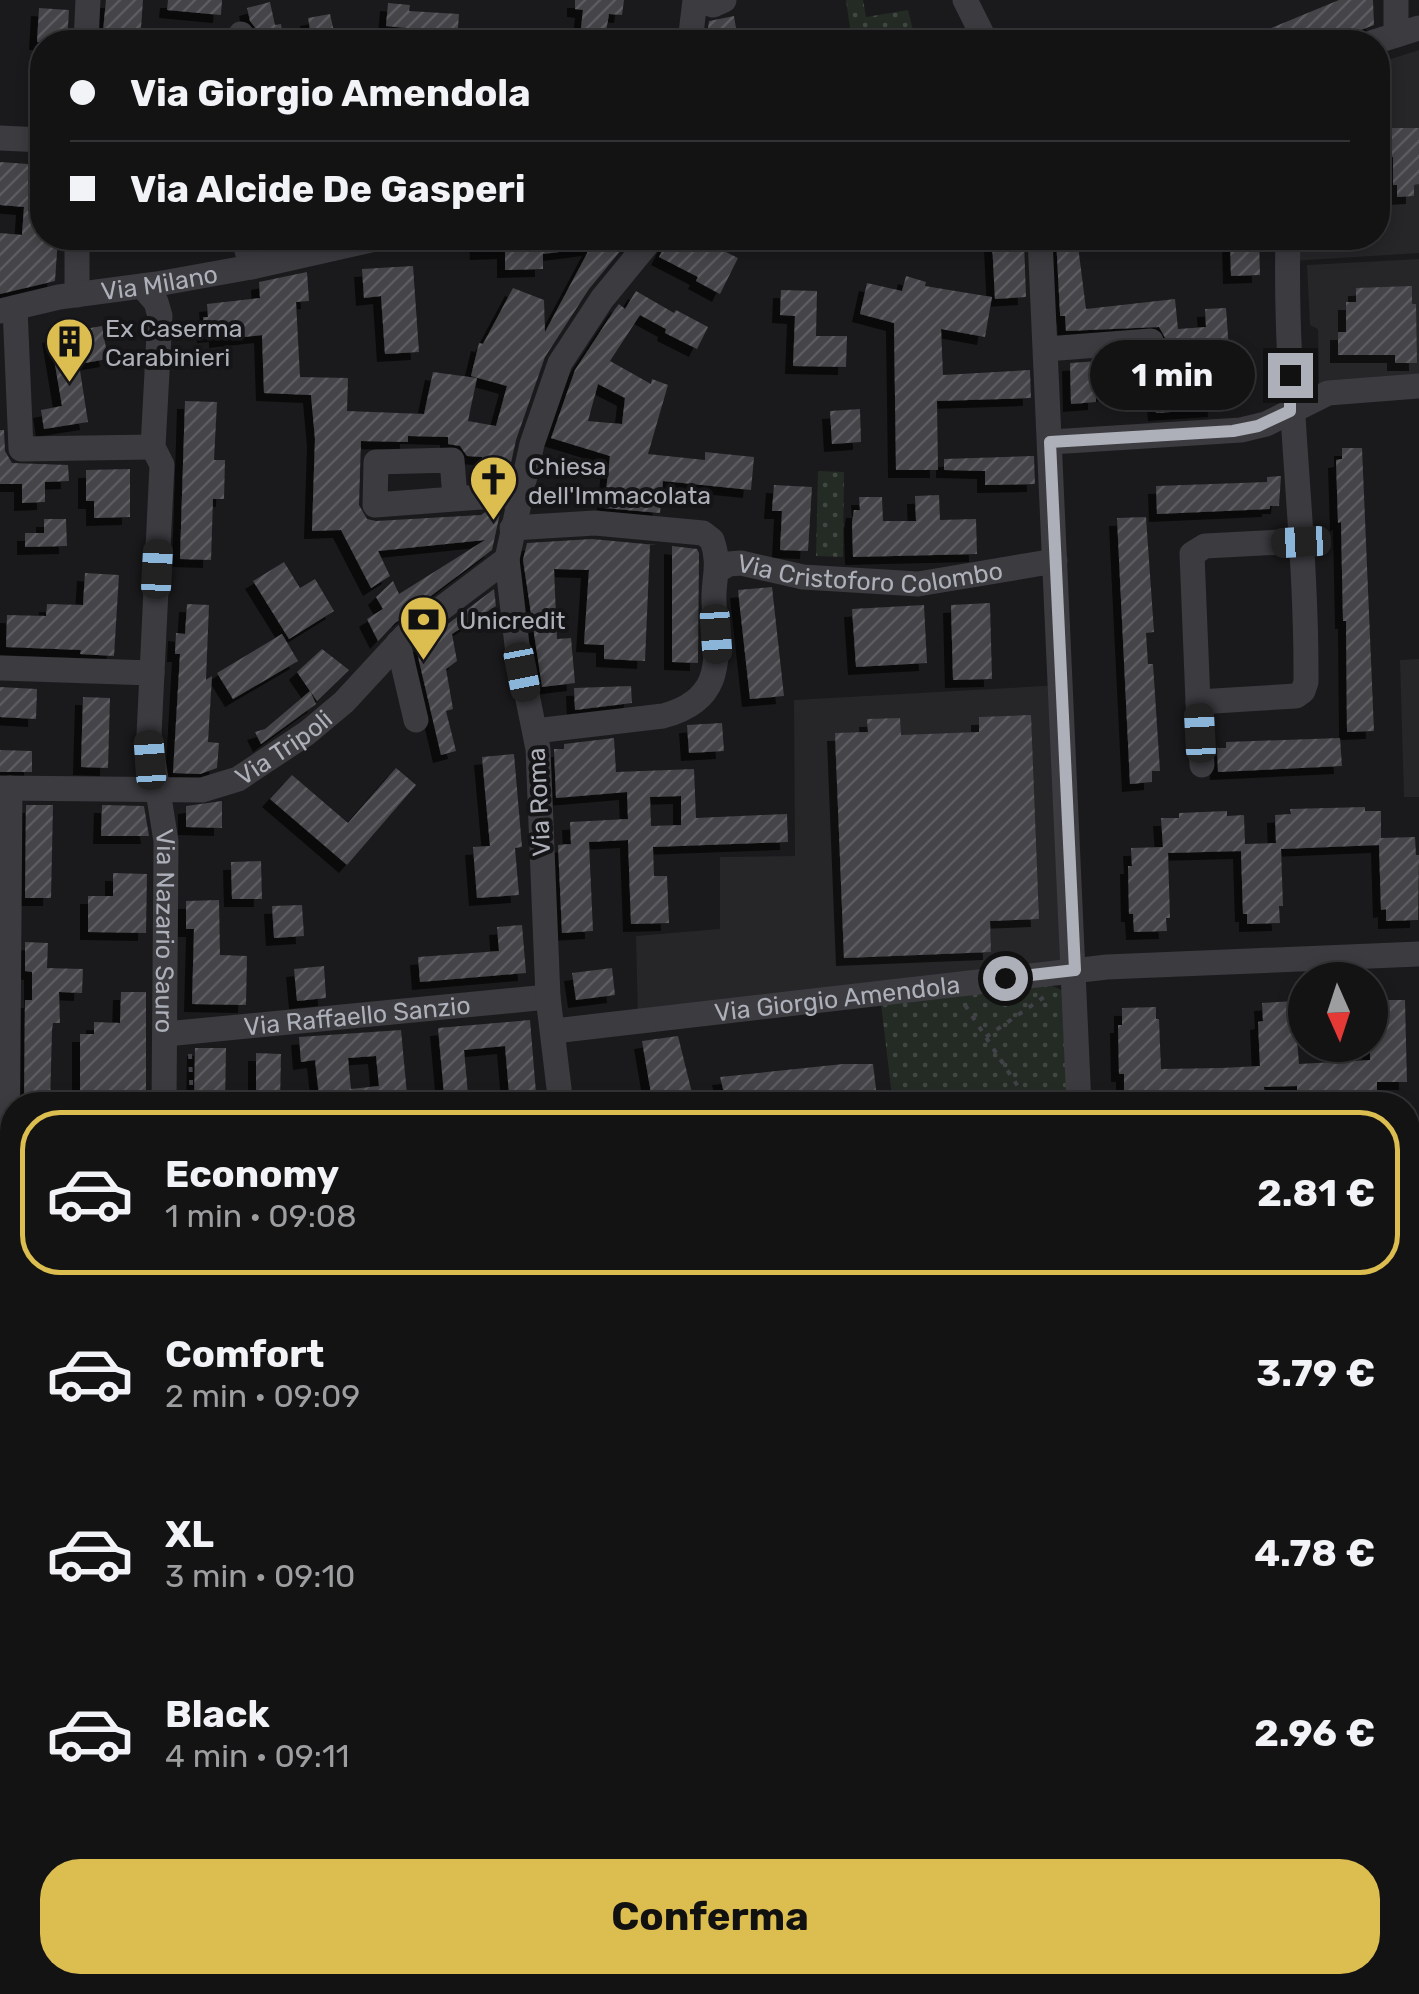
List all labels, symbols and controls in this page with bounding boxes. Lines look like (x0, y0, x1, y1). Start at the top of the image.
text: Via Giorgio Amendola (130, 70, 531, 116)
text: Via Alcide De Gasperi (130, 166, 526, 212)
street label: Via Milano (99, 259, 220, 306)
place label: Ex Caserma Carabinieri (105, 314, 242, 372)
building icon: Ex Caserma Carabinieri (44, 316, 96, 384)
callout: 1 min (1090, 340, 1255, 410)
route end (1268, 353, 1313, 398)
text: 1 min (1132, 356, 1213, 394)
place label: Chiesa dell'Immacolata (528, 452, 711, 510)
church icon: Chiesa dell'Immacolata (467, 454, 519, 522)
car (1270, 525, 1332, 559)
car (140, 538, 174, 600)
street label: Via Cristoforo Colombo (734, 548, 1005, 598)
bank icon: Unicredit (398, 594, 450, 662)
car (699, 603, 733, 665)
place label: Unicredit (459, 606, 566, 635)
car (502, 640, 542, 704)
car (1183, 702, 1217, 764)
street label: Via Tripoli (230, 704, 338, 791)
car (133, 729, 167, 791)
street label: Via Roma (522, 747, 556, 857)
street label: Via Nazario Sauro (150, 827, 181, 1033)
route start (983, 956, 1028, 1001)
north arrow (1288, 962, 1388, 1062)
map controls (1288, 962, 1388, 1062)
street label: Via Giorgio Amendola (713, 970, 962, 1027)
street label: Via Raffaello Sanzio (242, 990, 472, 1041)
icon: car (45, 1148, 135, 1238)
text: Economy (165, 1151, 339, 1197)
text: 2.81 € (1257, 1170, 1375, 1216)
text: 1 min · 09:08 (165, 1197, 357, 1235)
icon: car (45, 1328, 135, 1418)
text: Comfort (165, 1331, 324, 1377)
text: 3.79 € (1256, 1350, 1375, 1396)
text: 2 min · 09:09 (165, 1377, 360, 1415)
icon: car (45, 1508, 135, 1598)
text: XL (165, 1511, 214, 1557)
text: 4.78 € (1254, 1530, 1375, 1576)
text: 3 min · 09:10 (165, 1557, 355, 1595)
icon: car (45, 1688, 135, 1778)
text: Black (165, 1691, 270, 1737)
text: 2.96 € (1254, 1710, 1375, 1756)
text: 4 min · 09:11 (165, 1737, 349, 1775)
button: Conferma (40, 1859, 1380, 1974)

